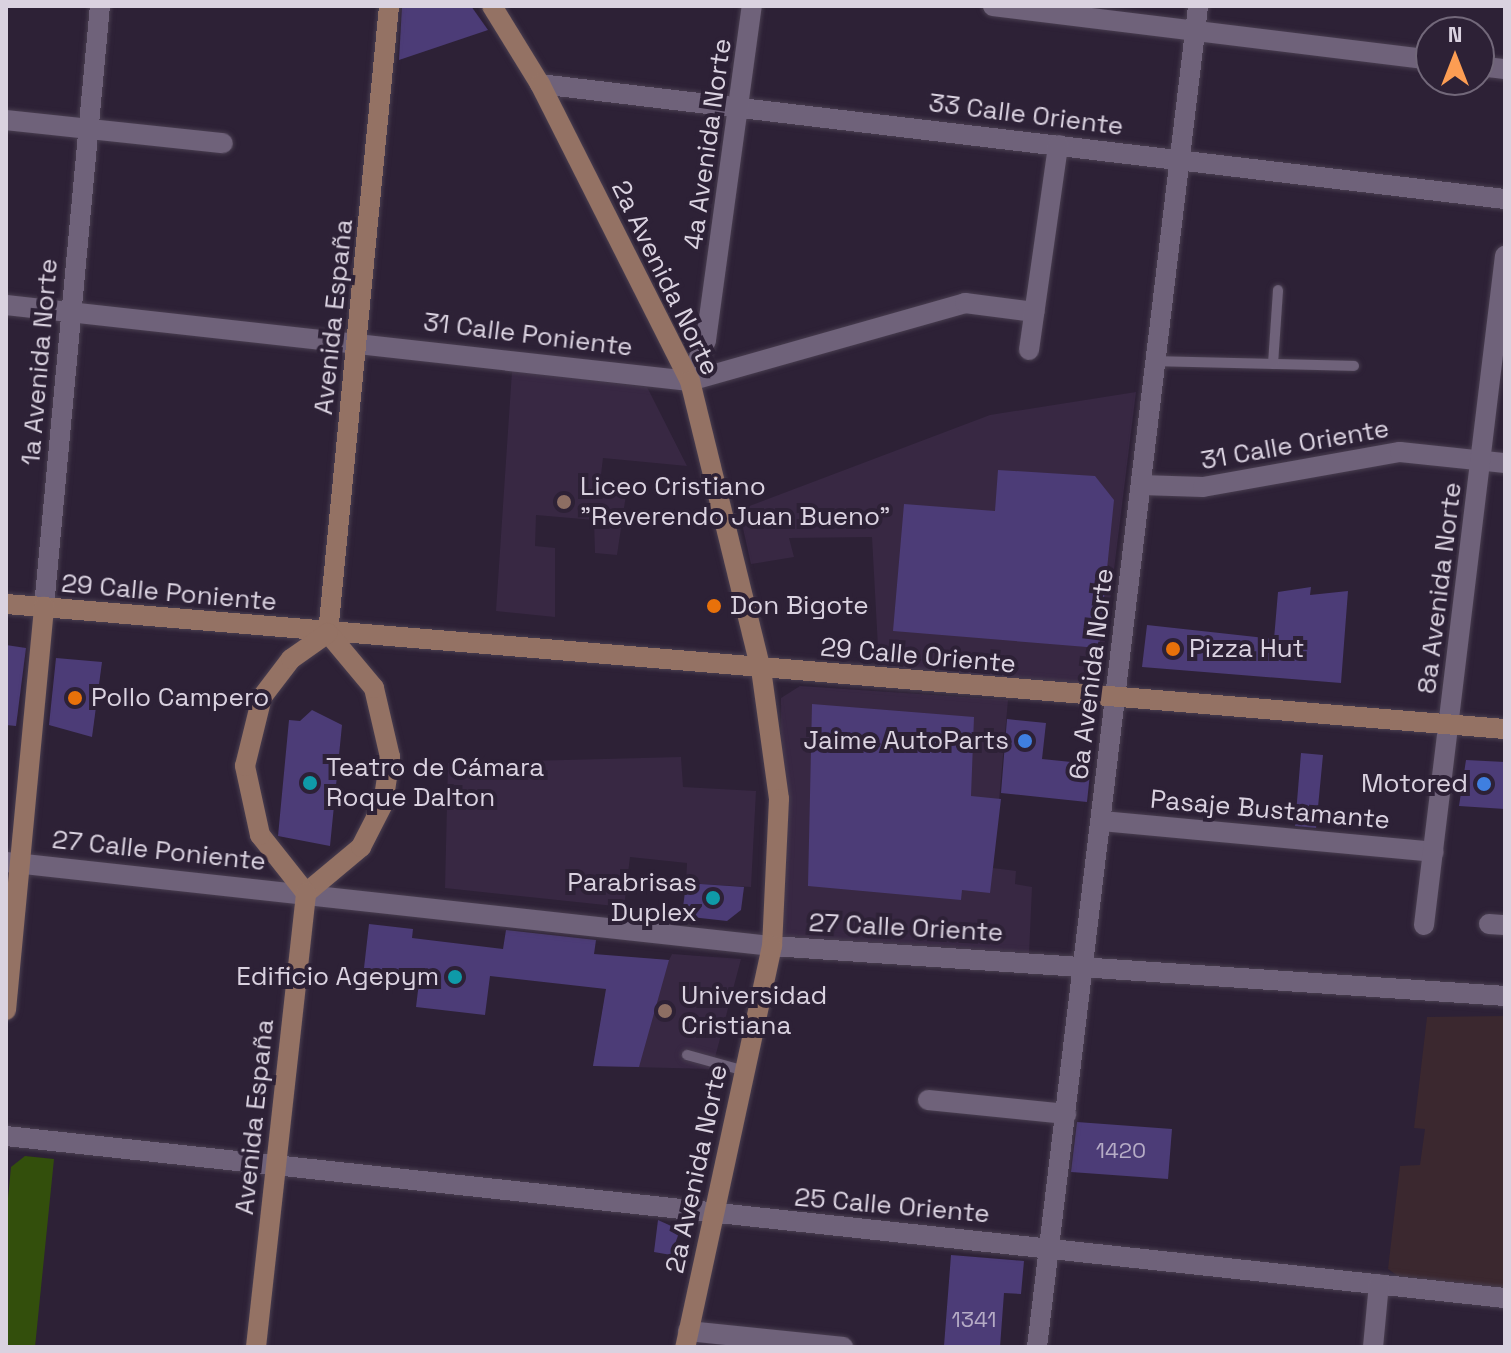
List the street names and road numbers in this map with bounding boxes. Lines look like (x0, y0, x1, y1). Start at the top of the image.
street label: 4a Avenida Norte (678, 36, 738, 252)
street label: 33 Calle Oriente (927, 88, 1125, 142)
street label: 2a Avenida Norte (604, 176, 726, 380)
street label: Avenida España (308, 218, 360, 416)
street label: 1a Avenida Norte (15, 257, 65, 467)
street label: 31 Calle Poniente (422, 307, 634, 363)
street label: 31 Calle Oriente (1198, 413, 1392, 477)
street label: 8a Avenida Norte (1412, 480, 1468, 696)
street label: 6a Avenida Norte (1064, 566, 1120, 782)
street label: 29 Calle Poniente (60, 568, 278, 618)
street label: 29 Calle Oriente (819, 632, 1017, 680)
street label: Pasaje Bustamante (1149, 784, 1391, 836)
street label: 27 Calle Poniente (51, 824, 267, 878)
street label: 27 Calle Oriente (808, 907, 1004, 949)
street label: Avenida España (229, 1018, 281, 1216)
street label: 2a Avenida Norte (660, 1062, 734, 1276)
street label: 25 Calle Oriente (793, 1182, 991, 1230)

